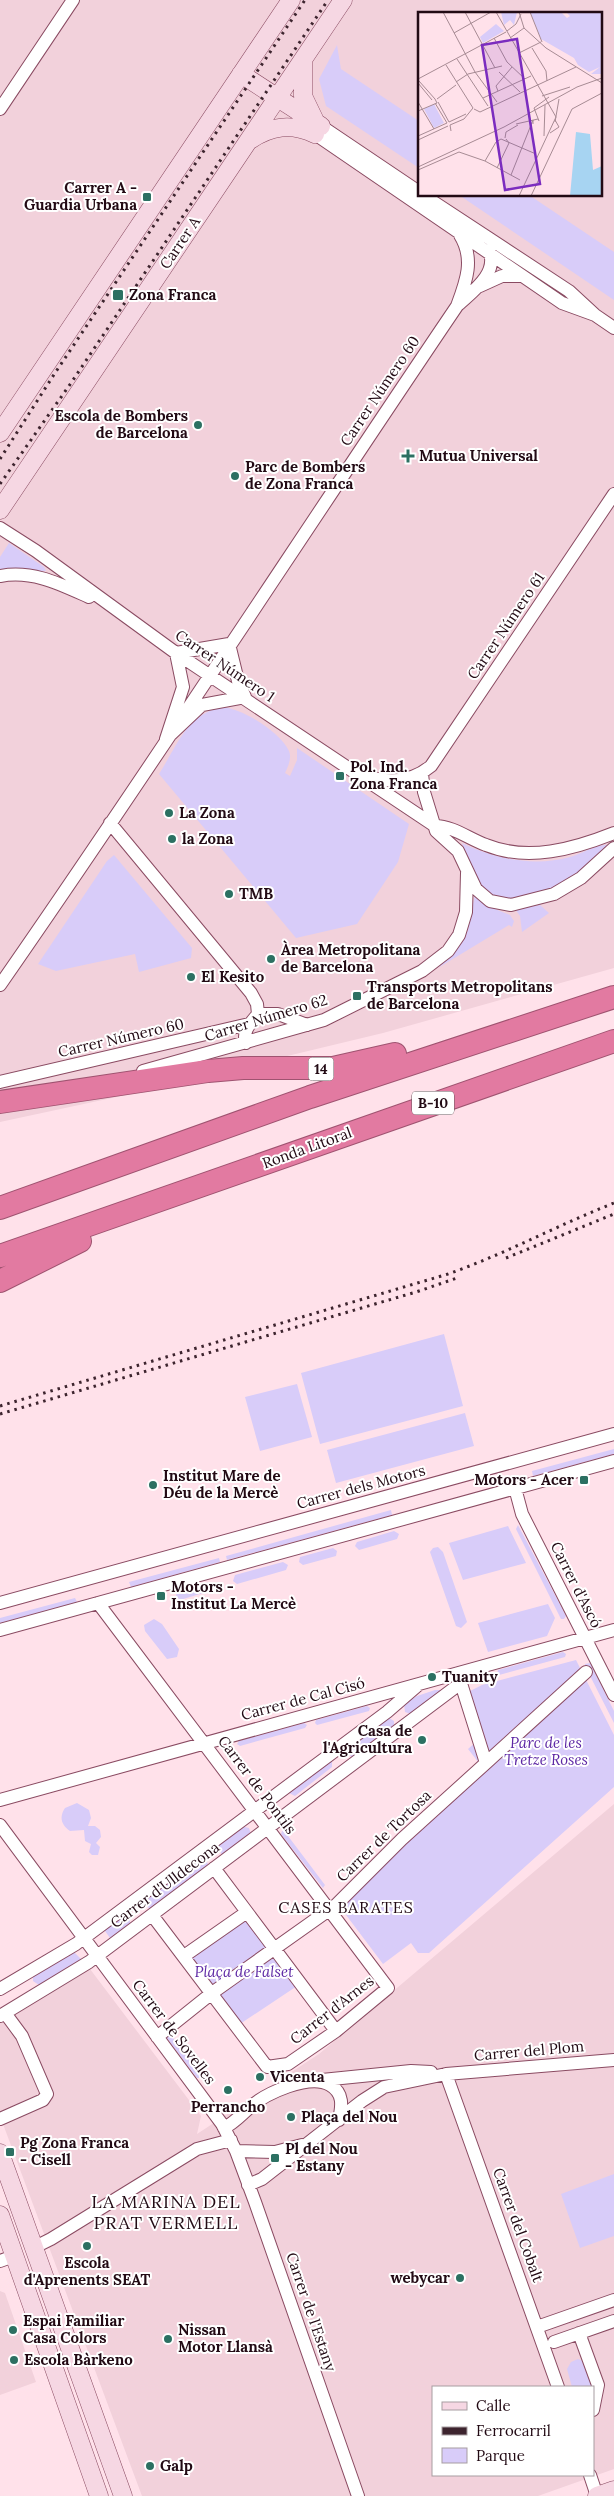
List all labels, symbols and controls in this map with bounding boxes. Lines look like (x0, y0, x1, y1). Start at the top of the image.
inset map (418, 12, 602, 196)
place label: Carrer A - Guardia Urbana (24, 178, 137, 214)
marker: Carrer A - Guardia Urbana (141, 191, 153, 203)
street label: Carrer A (155, 212, 204, 273)
place label: Zona Franca (129, 285, 217, 304)
marker: Zona Franca (111, 288, 125, 302)
street label: Carrer Número 60 (336, 332, 423, 449)
place label: Escola de Bombers de Barcelona (55, 406, 188, 442)
marker: Escola de Bombers de Barcelona (192, 419, 204, 431)
place label: Mutua Universal (419, 446, 538, 465)
marker: Mutua Universal (401, 449, 415, 463)
place label: Parc de Bombers de Zona Franca (245, 457, 365, 493)
marker: Parc de Bombers de Zona Franca (229, 470, 241, 482)
street label: Carrer Número 61 (463, 569, 548, 683)
street label: Carrer Número 1 (172, 625, 279, 706)
place label: Pol. Ind. Zona Franca (350, 757, 438, 793)
marker: Pol. Ind. Zona Franca (334, 770, 346, 782)
place label: La Zona (179, 803, 235, 822)
marker: La Zona (163, 807, 175, 819)
place label: la Zona (182, 829, 234, 848)
marker: la Zona (166, 833, 178, 845)
place label: TMB (239, 884, 273, 903)
marker: TMB (223, 888, 235, 900)
place label: Àrea Metropolitana de Barcelona (281, 940, 421, 976)
marker: Àrea Metropolitana de Barcelona (265, 953, 277, 965)
place label: El Kesito (201, 967, 265, 986)
marker: El Kesito (185, 971, 197, 983)
place label: Transports Metropolitans de Barcelona (367, 977, 553, 1013)
street label: Carrer Número 62 (202, 990, 330, 1045)
marker: Transports Metropolitans de Barcelona (351, 990, 363, 1002)
street label: Carrer Número 60 (56, 1014, 186, 1061)
road number: 14 (308, 1058, 334, 1080)
road number: B-10 (412, 1092, 454, 1114)
street label: Ronda Litoral (260, 1123, 354, 1172)
street label: Carrer dels Motors (295, 1460, 427, 1513)
place label: Institut Mare de Déu de la Mercè (163, 1466, 281, 1502)
place label: Motors - Acer (474, 1470, 575, 1489)
marker: Motors - Acer (578, 1474, 590, 1486)
marker: Institut Mare de Déu de la Mercè (147, 1479, 159, 1491)
street label: Carrer d'Ascó (547, 1539, 606, 1631)
place label: Motors - Institut La Mercè (171, 1577, 296, 1613)
marker: Motors - Institut La Mercè (155, 1590, 167, 1602)
place label: Tuanity (442, 1667, 498, 1686)
marker: Tuanity (426, 1671, 438, 1683)
street label: Carrer de Cal Cisó (239, 1673, 367, 1724)
place label: Casa de l'Agricultura (323, 1721, 412, 1757)
street label: Carrer de Pontils (214, 1732, 301, 1838)
park label: Parc de les Tretze Roses (504, 1733, 588, 1769)
marker: Casa de l'Agricultura (416, 1734, 428, 1746)
street label: Carrer de Tortosa (332, 1785, 435, 1886)
street label: Carrer d'Ulldecona (106, 1837, 223, 1932)
district label: CASES BARATES (278, 1897, 414, 1917)
park label: Plaça de Falset (194, 1962, 294, 1981)
street label: Carrer d'Arnes (286, 1971, 377, 2048)
street label: Carrer de Sovelles (129, 1975, 220, 2088)
street label: Carrer del Plom (473, 2036, 585, 2065)
place label: Vicenta (270, 2067, 325, 2086)
marker: Vicenta (254, 2071, 266, 2083)
marker: Perrancho (222, 2084, 234, 2096)
place label: Perrancho (191, 2097, 266, 2116)
place label: Plaça del Nou (301, 2107, 397, 2126)
marker: Plaça del Nou (285, 2111, 297, 2123)
place label: Pg Zona Franca - Cisell (20, 2133, 129, 2169)
place label: Pl del Nou - Estany (285, 2139, 358, 2175)
marker: Pg Zona Franca - Cisell (4, 2146, 16, 2158)
marker: Pl del Nou - Estany (269, 2152, 281, 2164)
street label: Carrer del Cobalt (489, 2165, 548, 2285)
district label: LA MARINA DEL PRAT VERMELL (91, 2190, 241, 2234)
marker: Escola d'Aprenents SEAT (81, 2240, 93, 2252)
street label: Carrer de l'Estany (282, 2250, 341, 2374)
place label: Escola d'Aprenents SEAT (24, 2253, 151, 2289)
place label: webycar (390, 2268, 451, 2287)
marker: webycar (454, 2272, 466, 2284)
place label: Espai Familiar Casa Colors (23, 2311, 125, 2347)
place label: Nissan Motor Llansà (178, 2320, 273, 2356)
marker: Espai Familiar Casa Colors (7, 2324, 19, 2336)
marker: Nissan Motor Llansà (162, 2333, 174, 2345)
place label: Escola Bàrkeno (24, 2350, 133, 2369)
marker: Escola Bàrkeno (8, 2354, 20, 2366)
legend (432, 2386, 594, 2476)
text: Calle (476, 2396, 511, 2415)
text: Ferrocarril (476, 2421, 551, 2440)
text: Parque (476, 2446, 525, 2465)
place label: Galp (160, 2456, 193, 2475)
marker: Galp (144, 2460, 156, 2472)

